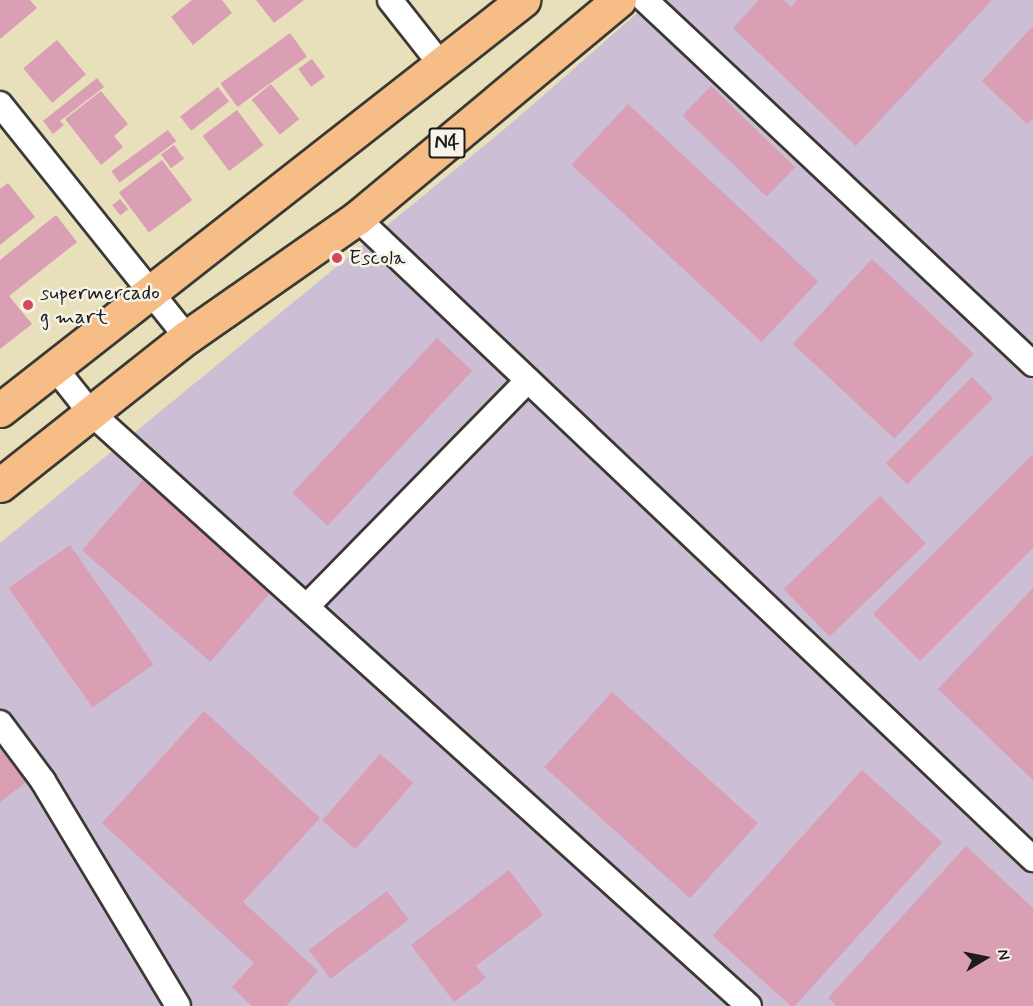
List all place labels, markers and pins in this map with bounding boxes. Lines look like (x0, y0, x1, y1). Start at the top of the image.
place label: Escola (349, 245, 406, 271)
marker: Escola (330, 251, 344, 265)
place label: supermercado g mart (40, 280, 160, 330)
marker: supermercado g mart (21, 298, 35, 312)

